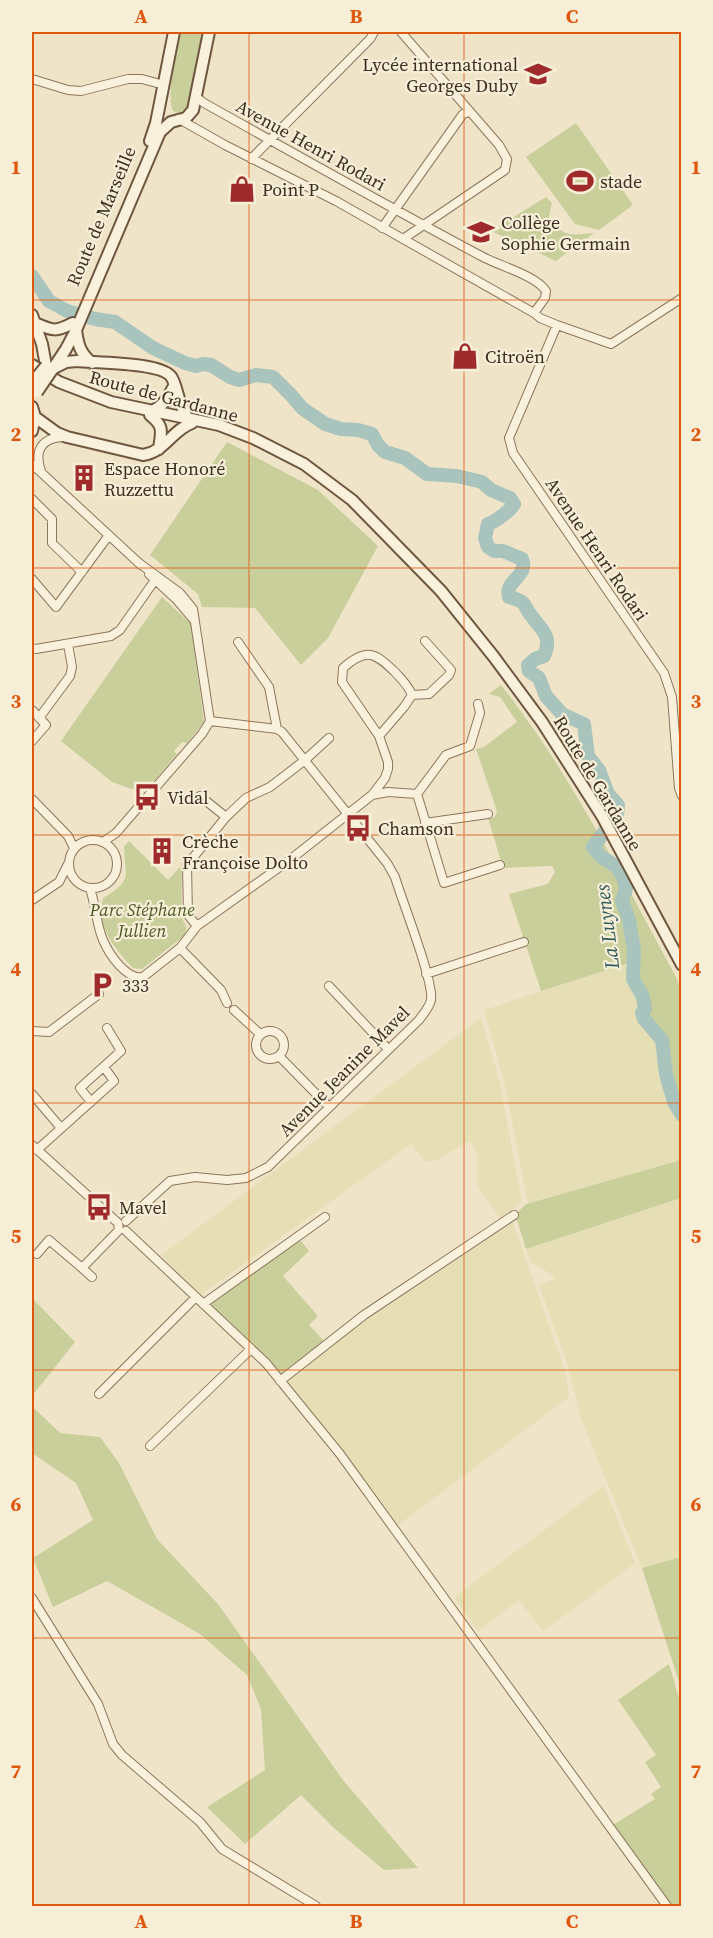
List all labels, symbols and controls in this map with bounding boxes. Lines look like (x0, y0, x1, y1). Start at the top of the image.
text: A (134, 2, 148, 30)
text: B (349, 2, 363, 30)
text: C (566, 2, 578, 30)
place label: Lycée international Georges Duby (362, 52, 519, 98)
school or university icon: Lycée international Georges Duby (523, 59, 553, 89)
street label: Avenue Henri Rodari (232, 93, 390, 197)
street label: Route de Marseille (60, 142, 142, 290)
text: 1 (11, 153, 21, 181)
text: 1 (691, 153, 701, 181)
sports icon: stade (565, 166, 595, 196)
place label: stade (600, 169, 642, 194)
shop icon: Point P (227, 174, 257, 204)
place label: Point P (262, 177, 319, 202)
place label: Collège Sophie Germain (501, 210, 631, 256)
school or university icon: Collège Sophie Germain (466, 217, 496, 247)
shop icon: Citroën (450, 341, 480, 371)
place label: Citroën (485, 344, 545, 369)
street label: Route de Gardanne (87, 364, 241, 428)
text: 2 (11, 420, 22, 448)
text: 2 (691, 420, 702, 448)
place label: Espace Honoré Ruzzettu (104, 456, 225, 502)
building icon: Espace Honoré Ruzzettu (69, 463, 99, 493)
street label: Avenue Henri Rodari (540, 472, 654, 626)
text: 3 (11, 687, 22, 715)
text: 3 (691, 687, 702, 715)
street label: Route de Gardanne (548, 711, 648, 855)
bus stop icon: Vidal (132, 782, 162, 812)
place label: Vidal (167, 785, 209, 810)
bus stop icon: Chamson (343, 813, 373, 843)
place label: Chamson (378, 816, 454, 841)
place label: Crèche Françoise Dolto (182, 829, 308, 875)
building icon: Crèche Françoise Dolto (147, 836, 177, 866)
water label: La Luynes (588, 882, 626, 972)
park label: Parc Stéphane Jullien (89, 897, 195, 943)
text: 4 (11, 955, 22, 983)
text: 4 (691, 955, 702, 983)
parking icon: 333 (87, 970, 117, 1000)
place label: 333 (122, 973, 149, 998)
street label: Avenue Jeanine Mavel (273, 1000, 415, 1142)
bus stop icon: Mavel (84, 1192, 114, 1222)
place label: Mavel (119, 1195, 167, 1220)
text: 5 (11, 1222, 22, 1250)
text: 5 (691, 1222, 702, 1250)
text: 6 (11, 1490, 22, 1518)
text: 6 (691, 1490, 702, 1518)
text: 7 (11, 1757, 22, 1785)
text: 7 (691, 1757, 702, 1785)
text: A (134, 1907, 148, 1935)
text: B (349, 1907, 363, 1935)
text: C (566, 1907, 578, 1935)

